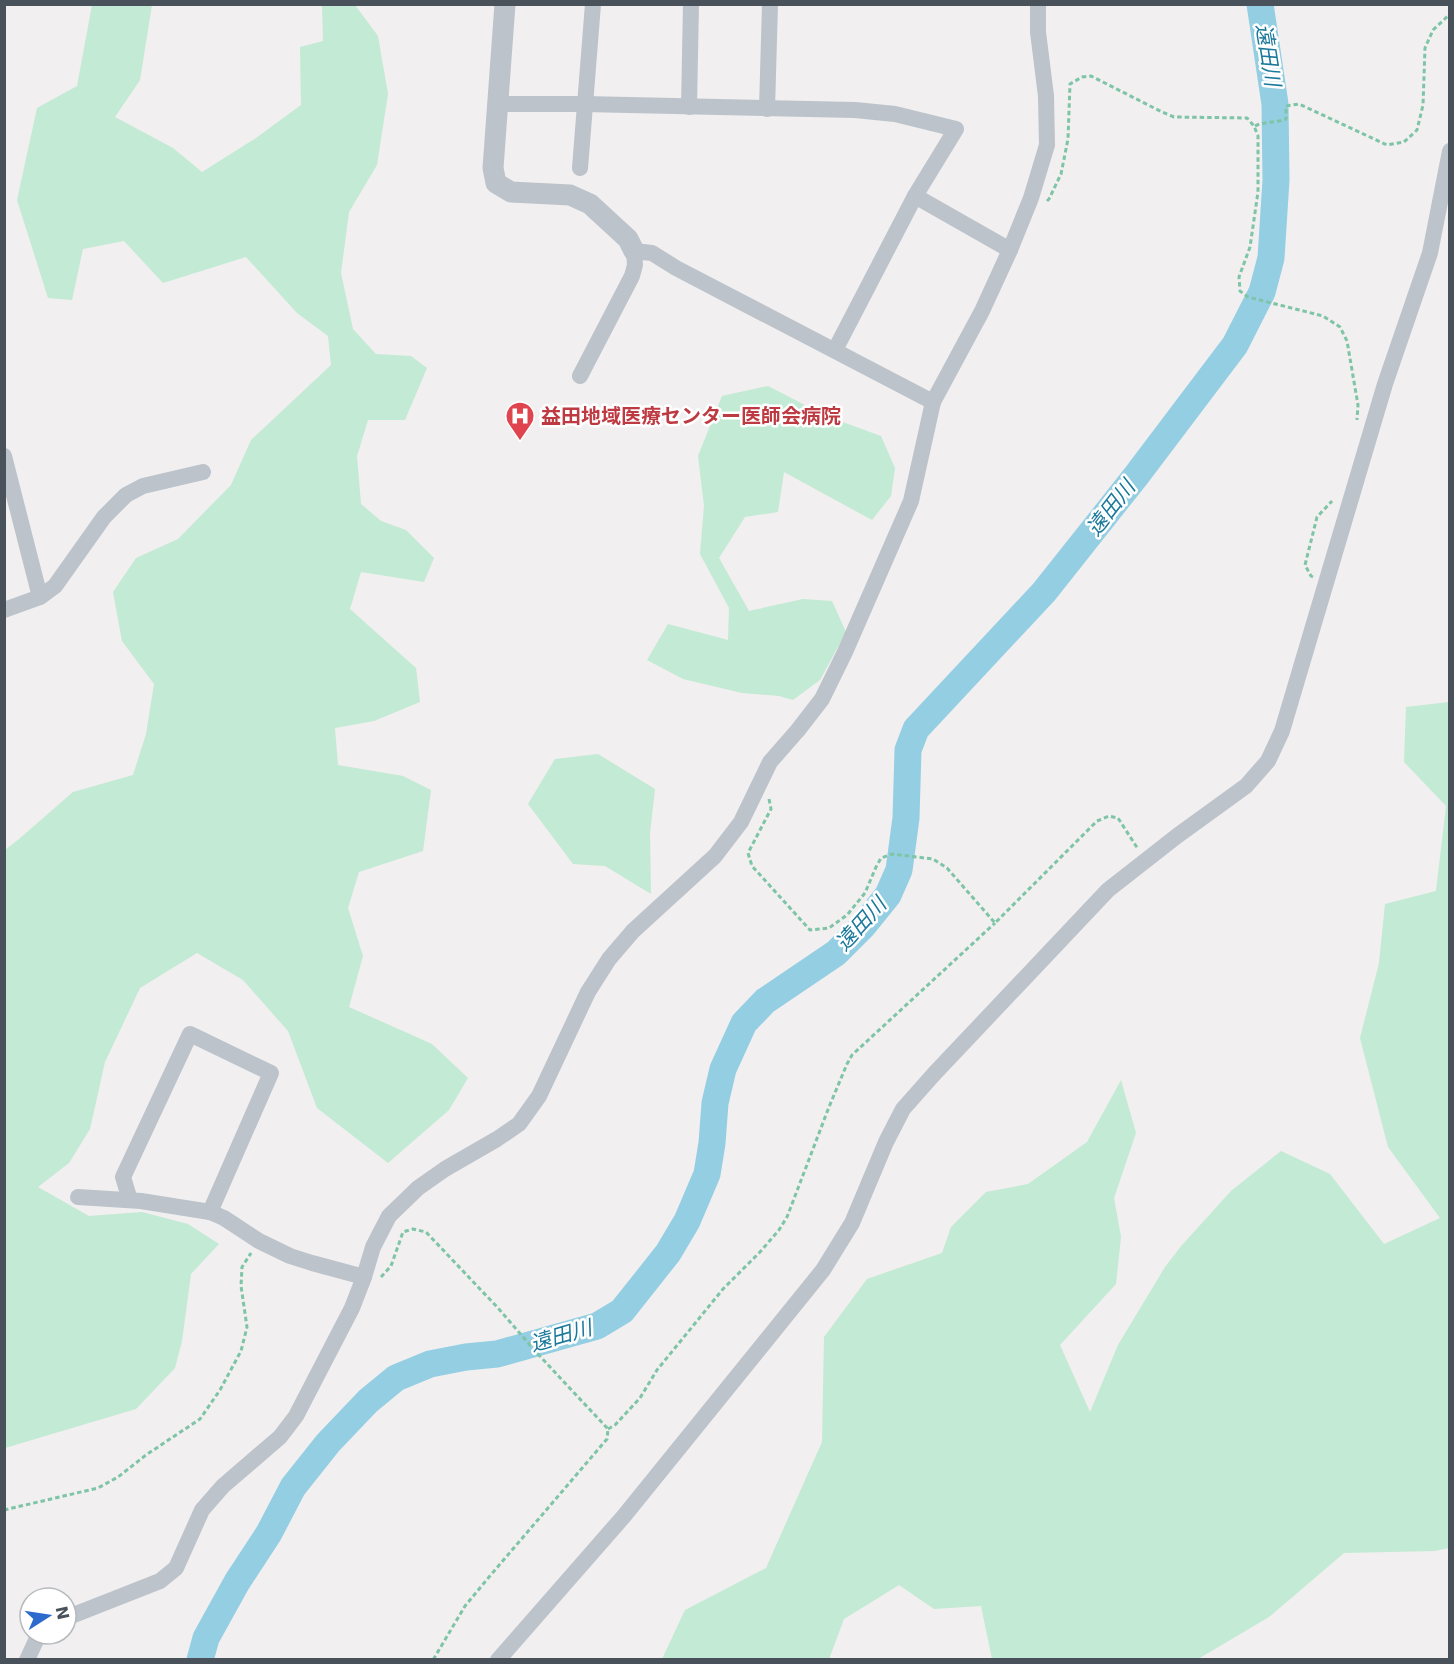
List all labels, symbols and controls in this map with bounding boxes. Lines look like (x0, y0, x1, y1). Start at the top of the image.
water label: 遠田川 (1251, 22, 1285, 90)
hospital icon: 益田地域医療センター医師会病院 (504, 400, 536, 442)
place label: 益田地域医療センター医師会病院 (541, 404, 841, 428)
water label: 遠田川 (1082, 474, 1141, 540)
water label: 遠田川 (831, 891, 892, 955)
water label: 遠田川 (527, 1315, 597, 1356)
north arrow (18, 1586, 78, 1646)
text: N (51, 1604, 73, 1622)

